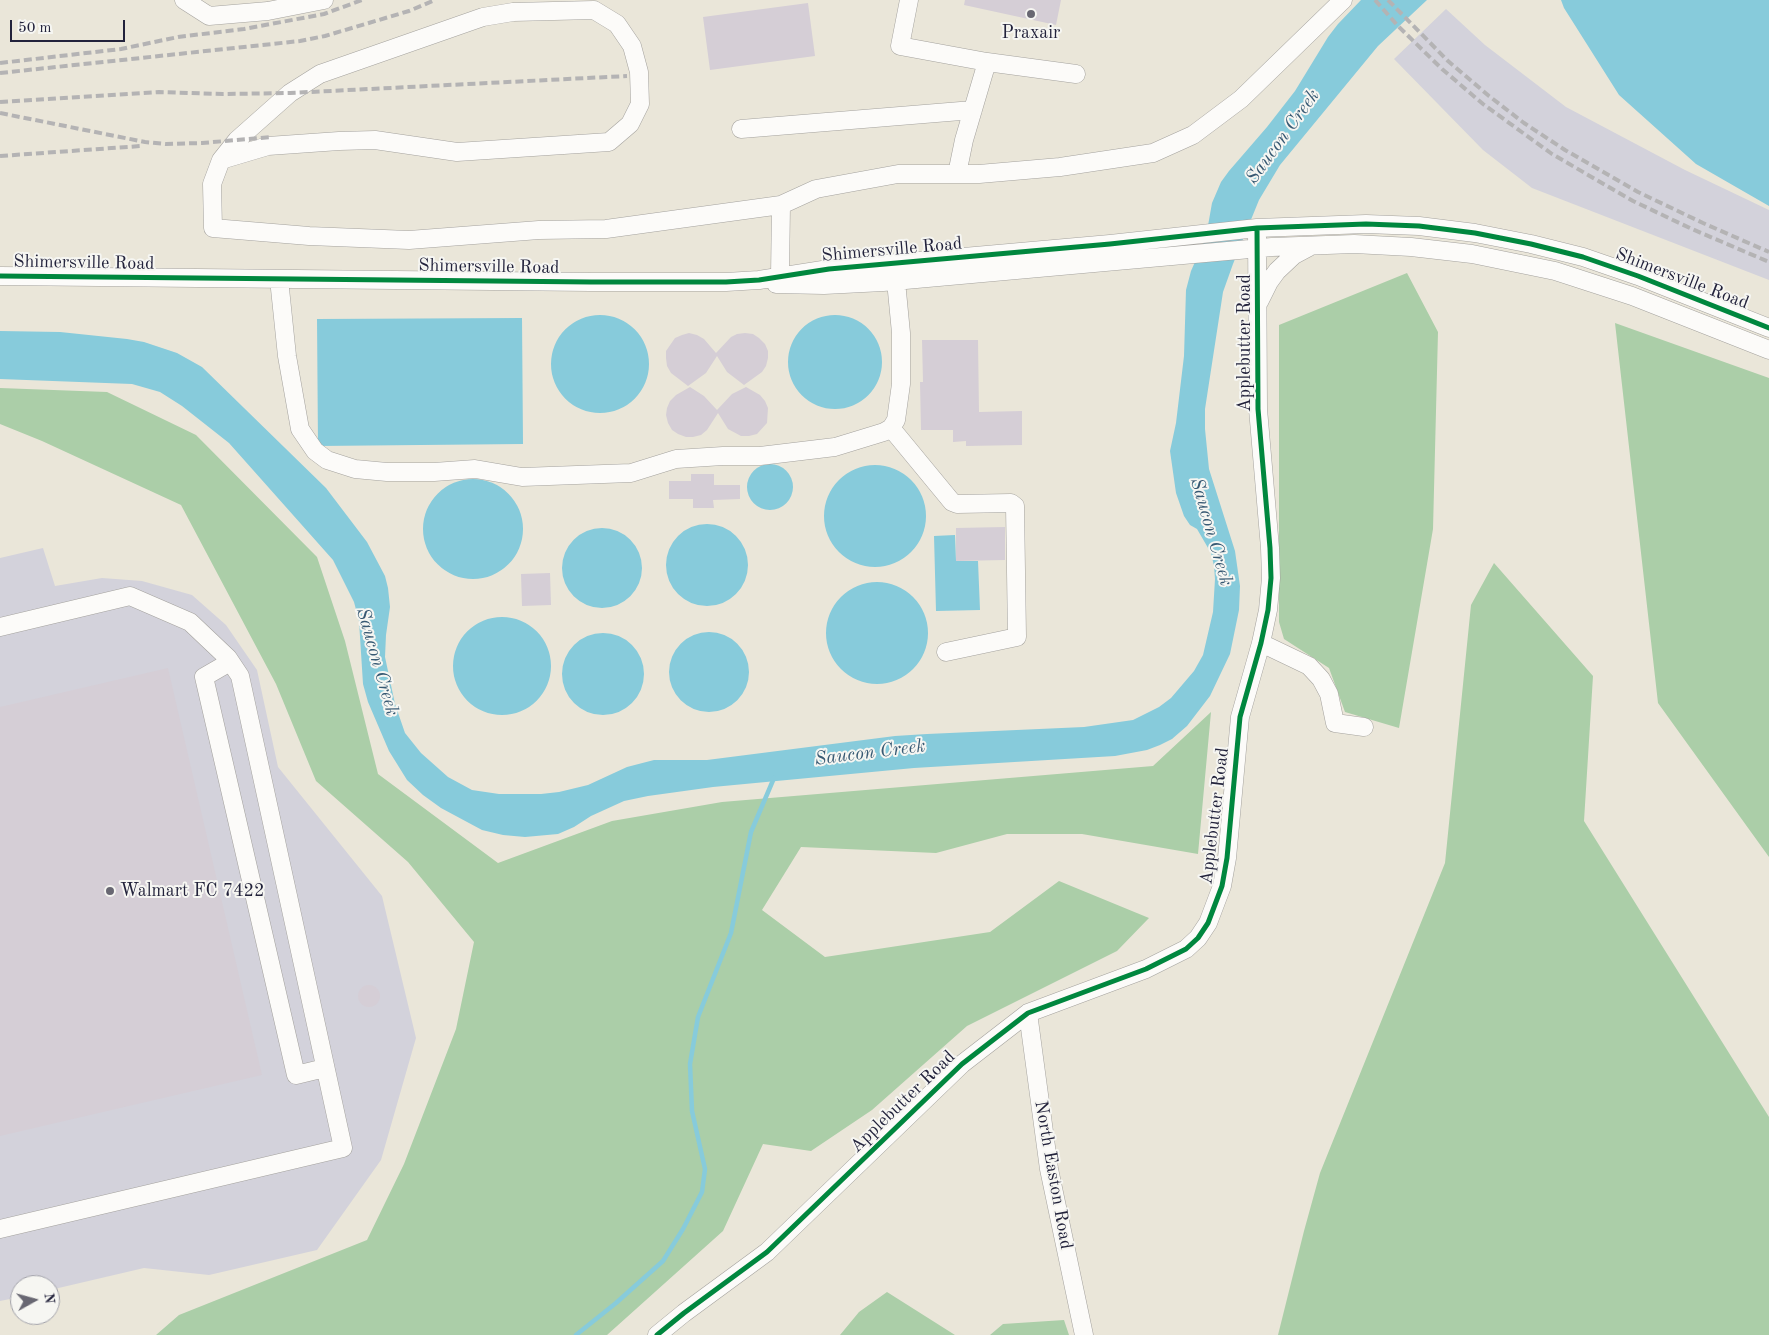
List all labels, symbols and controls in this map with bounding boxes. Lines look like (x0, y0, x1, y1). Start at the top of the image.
marker: Praxair (1025, 8, 1037, 20)
scale bar (12, 10, 128, 42)
text: 50 m (18, 21, 52, 36)
place label: Praxair (1001, 22, 1061, 44)
water label: Saucon Creek (1241, 85, 1325, 189)
street label: Shimersville Road (821, 233, 963, 267)
street label: Shimersville Road (1612, 244, 1752, 314)
street label: Shimersville Road (13, 251, 155, 275)
street label: Shimersville Road (418, 255, 560, 279)
street label: Applebutter Road (1234, 274, 1256, 412)
water label: Saucon Creek (1185, 475, 1237, 589)
water label: Saucon Creek (351, 605, 403, 719)
water label: Saucon Creek (813, 735, 927, 771)
street label: Applebutter Road (1196, 746, 1234, 886)
place label: Walmart FC 7422 (120, 880, 264, 902)
marker: Walmart FC 7422 (104, 885, 116, 897)
street label: Applebutter Road (846, 1046, 960, 1158)
street label: North Easton Road (1029, 1099, 1077, 1251)
north arrow (10, 1275, 60, 1325)
text: N (41, 1292, 56, 1304)

